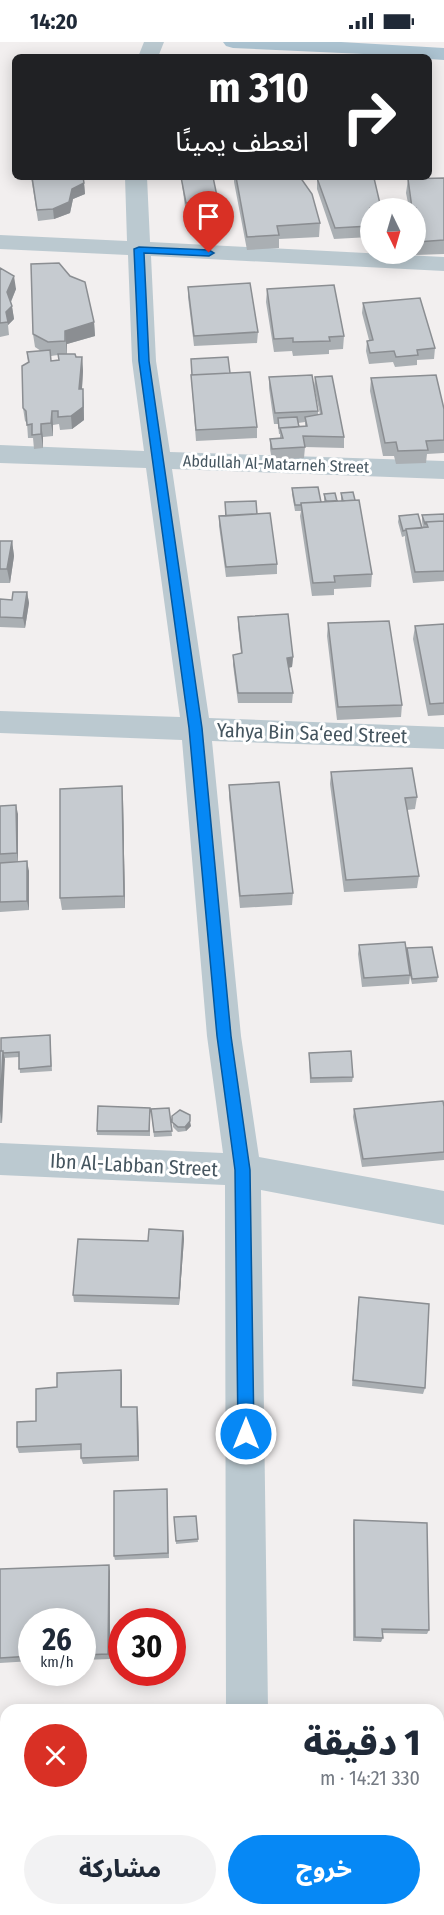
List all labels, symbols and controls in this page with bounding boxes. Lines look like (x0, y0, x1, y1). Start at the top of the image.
text: 14:20 (30, 8, 78, 35)
text: 310 m (208, 63, 309, 113)
icon: right (330, 78, 408, 156)
text: انعطف يمينًا (175, 126, 309, 158)
pin (183, 191, 234, 253)
north arrow (360, 198, 426, 264)
map controls (360, 198, 426, 264)
icon: arrive (192, 200, 225, 233)
street label: Abdullah Al-Matarneh Street (183, 451, 370, 477)
street label: Yahya Bin Sa‘eed Street (216, 718, 408, 748)
street label: Ibn Al-Labban Street (50, 1149, 219, 1181)
position arrow (214, 1402, 278, 1466)
speed limit sign: 30 (108, 1608, 186, 1686)
text: 26 (42, 1622, 72, 1658)
text: km/h (40, 1653, 74, 1671)
text: 1 دقيقة (303, 1721, 420, 1765)
button: close (24, 1724, 87, 1787)
text: 330 m · 14:21 (320, 1766, 420, 1790)
button: مشاركة (24, 1835, 216, 1904)
button: خروج (228, 1835, 420, 1904)

